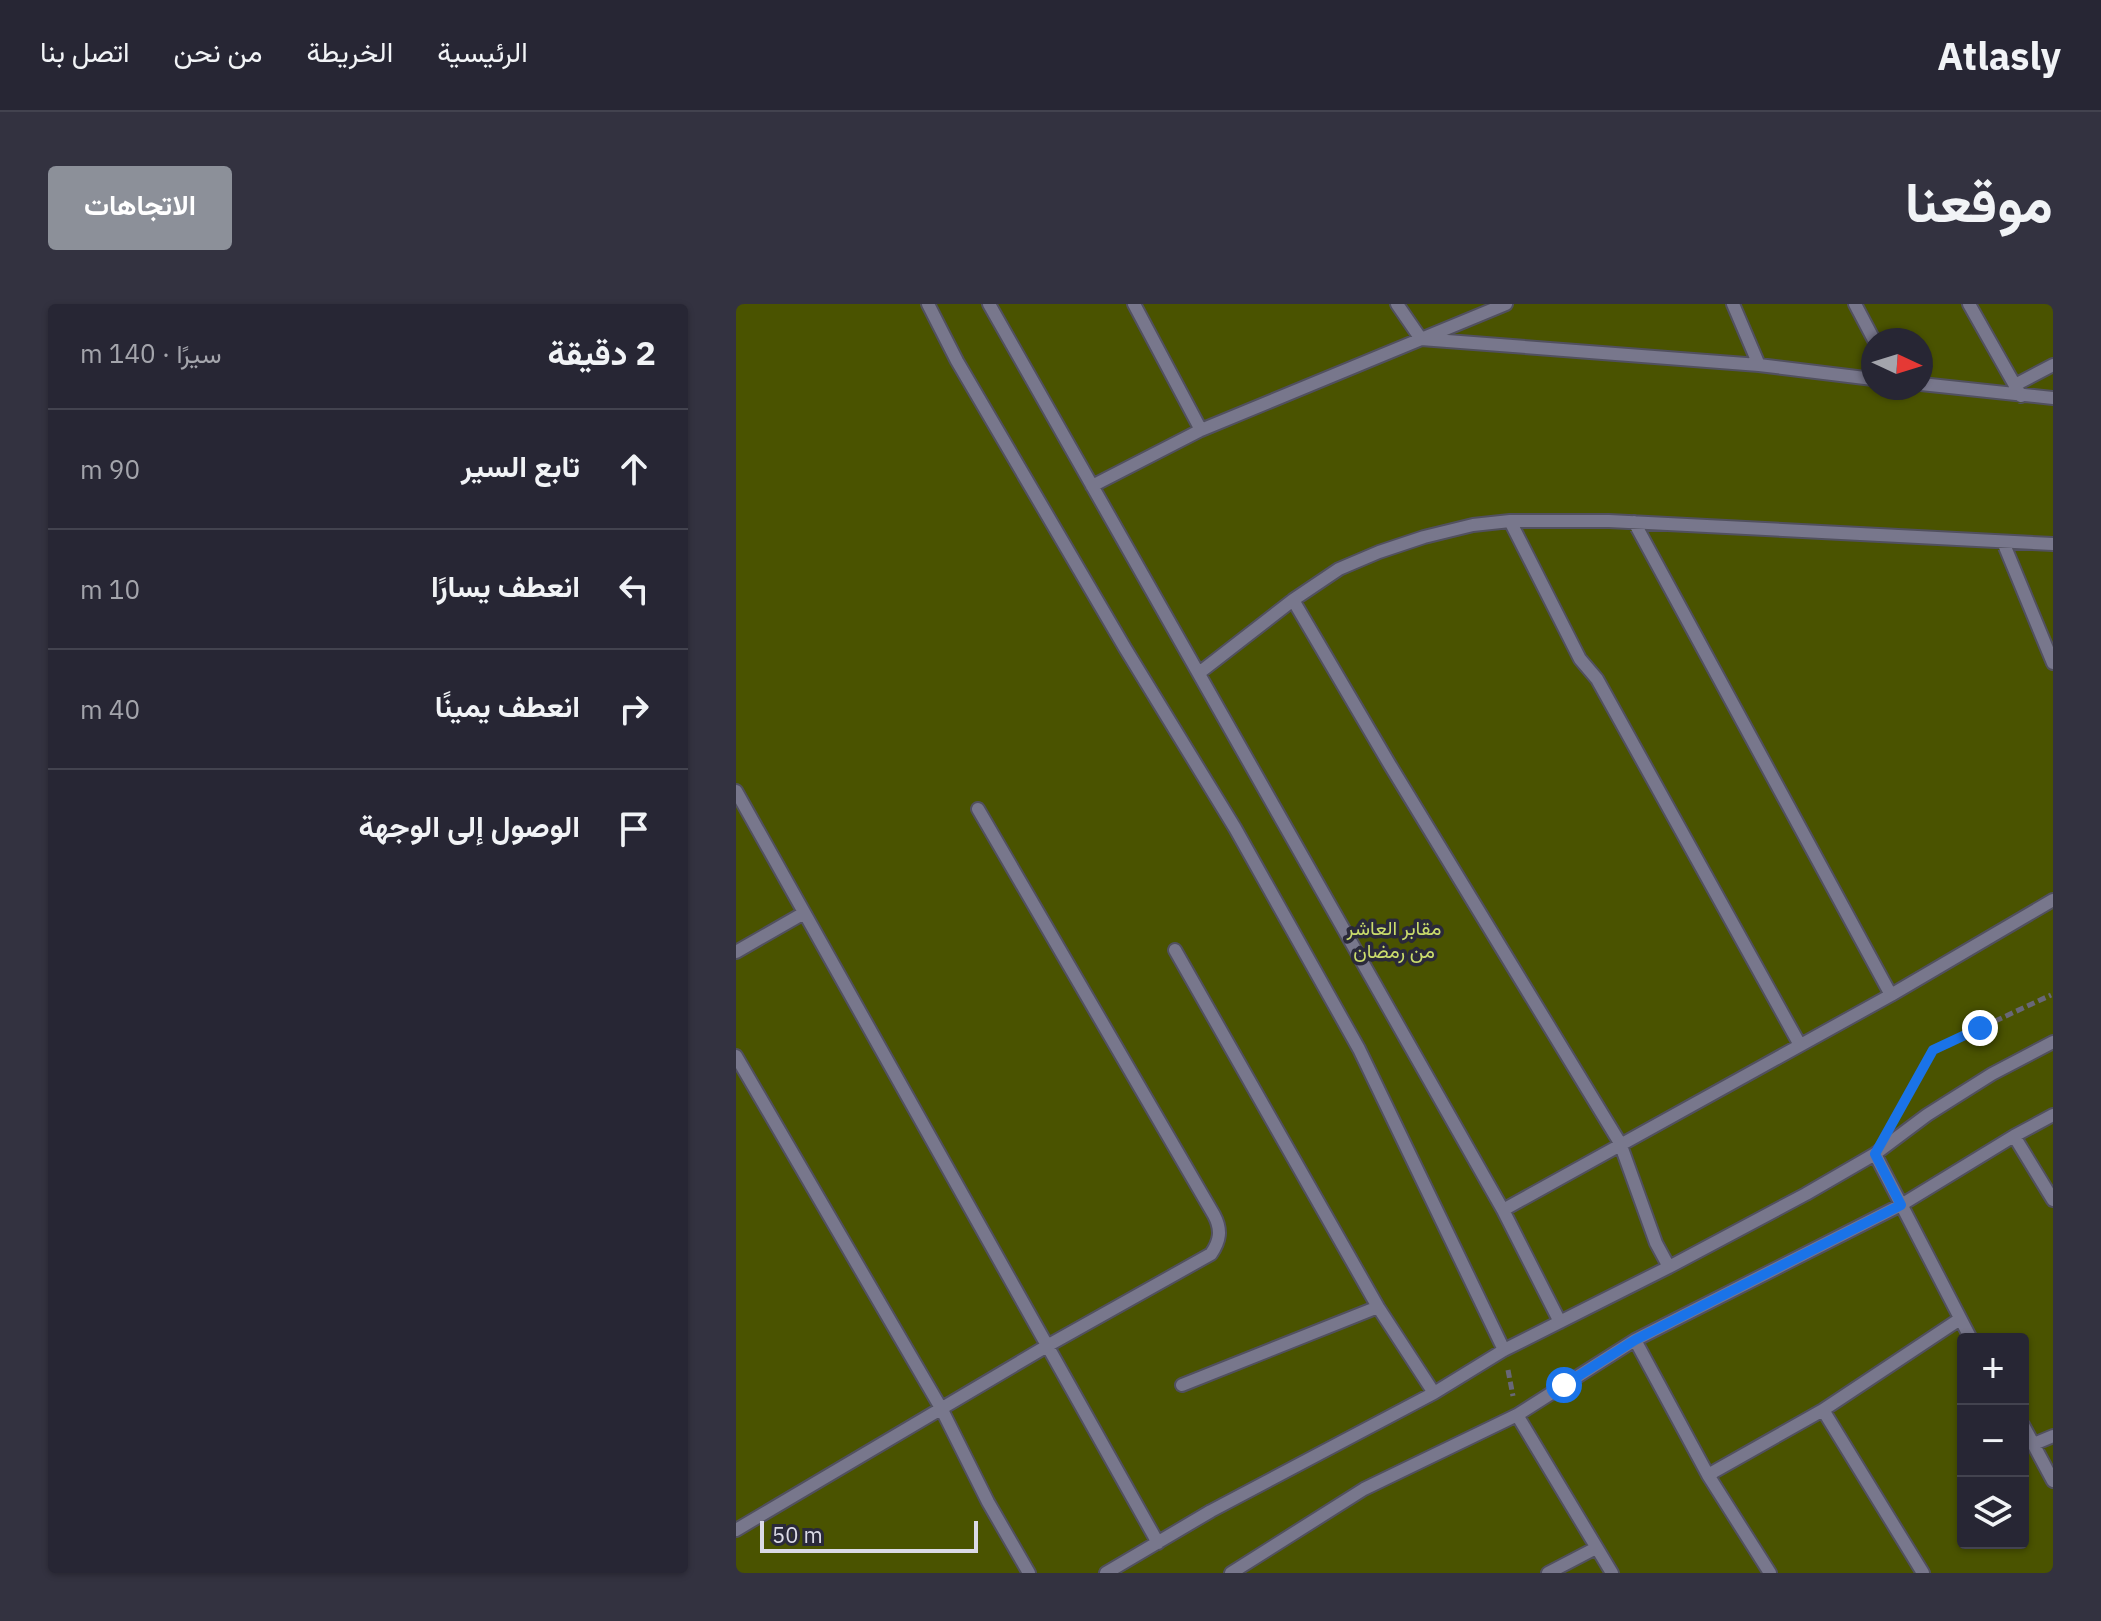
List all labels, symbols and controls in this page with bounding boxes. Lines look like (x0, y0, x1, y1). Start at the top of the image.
text: Atlasly (1937, 31, 2061, 80)
text: اتصل بنا (40, 33, 130, 70)
text: من نحن (174, 33, 263, 70)
text: الخريطة (307, 33, 393, 70)
text: الرئيسية (437, 33, 528, 70)
text: موقعنا (1905, 165, 2053, 237)
button: الاتجاهات (48, 166, 232, 250)
north arrow (1861, 328, 1933, 400)
text: 2 دقيقة (547, 330, 656, 374)
text: سيرًا · 140 m (80, 336, 222, 370)
text: تابع السير (461, 446, 580, 485)
icon: ahead (612, 447, 656, 491)
text: 90 m (80, 452, 140, 486)
text: انعطف يسارًا (431, 566, 580, 605)
icon: left (612, 567, 656, 611)
text: 10 m (80, 572, 140, 606)
text: انعطف يمينًا (435, 686, 580, 725)
icon: right (612, 687, 656, 731)
text: 40 m (80, 692, 140, 726)
text: الوصول إلى الوجهة (358, 806, 580, 845)
icon: arrive (612, 807, 656, 851)
park label: مقابر العاشر من رمضان (1346, 914, 1441, 964)
route end (1962, 1010, 1998, 1046)
map controls (1957, 1333, 2029, 1549)
button: + (1957, 1333, 2029, 1405)
route start (1546, 1367, 1582, 1403)
button: − (1957, 1405, 2029, 1477)
button: layers (1957, 1477, 2029, 1549)
scale bar (760, 1517, 978, 1553)
text: 50 m (772, 1520, 823, 1549)

